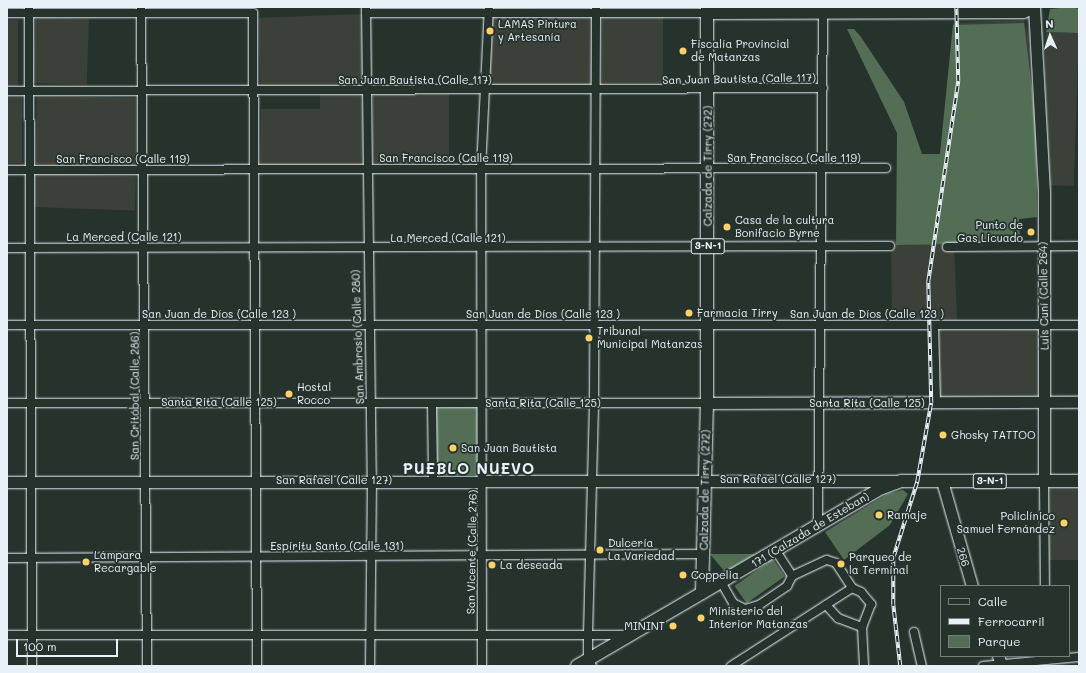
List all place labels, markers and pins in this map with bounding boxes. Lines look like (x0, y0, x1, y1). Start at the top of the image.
place label: LAMAS Pintura y Artesanía (498, 18, 577, 44)
marker: LAMAS Pintura y Artesanía (485, 26, 495, 36)
place label: Fiscalía Provincial de Matanzas (691, 38, 789, 64)
marker: Fiscalía Provincial de Matanzas (678, 46, 688, 56)
place label: Casa de la cultura Bonifacio Byrne (735, 214, 834, 240)
place label: Punto de Gas Licuado (957, 219, 1023, 245)
marker: Casa de la cultura Bonifacio Byrne (722, 222, 732, 232)
marker: Punto de Gas Licuado (1026, 227, 1036, 237)
place label: Farmacia Tirry (697, 306, 778, 320)
marker: Farmacia Tirry (684, 308, 694, 318)
place label: Tribunal Municipal Matanzas (597, 325, 703, 351)
marker: Tribunal Municipal Matanzas (584, 333, 594, 343)
place label: Hostal Rocco (297, 381, 331, 407)
marker: Hostal Rocco (284, 389, 294, 399)
place label: Ghosky TATTOO (951, 428, 1036, 442)
marker: Ghosky TATTOO (938, 430, 948, 440)
place label: San Juan Bautista (461, 441, 557, 455)
marker: San Juan Bautista (448, 443, 458, 453)
place label: Ramaje (887, 508, 927, 522)
marker: Ramaje (874, 510, 884, 520)
place label: Policlínico Samuel Fernández (957, 510, 1055, 536)
marker: Policlínico Samuel Fernández (1058, 517, 1070, 529)
place label: Dulcería La Variedad (608, 537, 675, 563)
marker: Dulcería La Variedad (595, 545, 605, 555)
place label: Lámpara Recargable (94, 549, 157, 575)
place label: Parqueo de la Terminal (849, 551, 912, 577)
marker: Lámpara Recargable (81, 557, 91, 567)
place label: La deseada (500, 558, 563, 572)
marker: Parqueo de la Terminal (836, 559, 846, 569)
marker: La deseada (487, 560, 497, 570)
place label: Coppelia (691, 568, 739, 582)
marker: Coppelia (678, 570, 688, 580)
place label: Ministerio del Interior Matanzas (709, 605, 808, 631)
marker: Ministerio del Interior Matanzas (696, 613, 706, 623)
place label: MININT (624, 619, 665, 633)
marker: MININT (668, 621, 678, 631)

